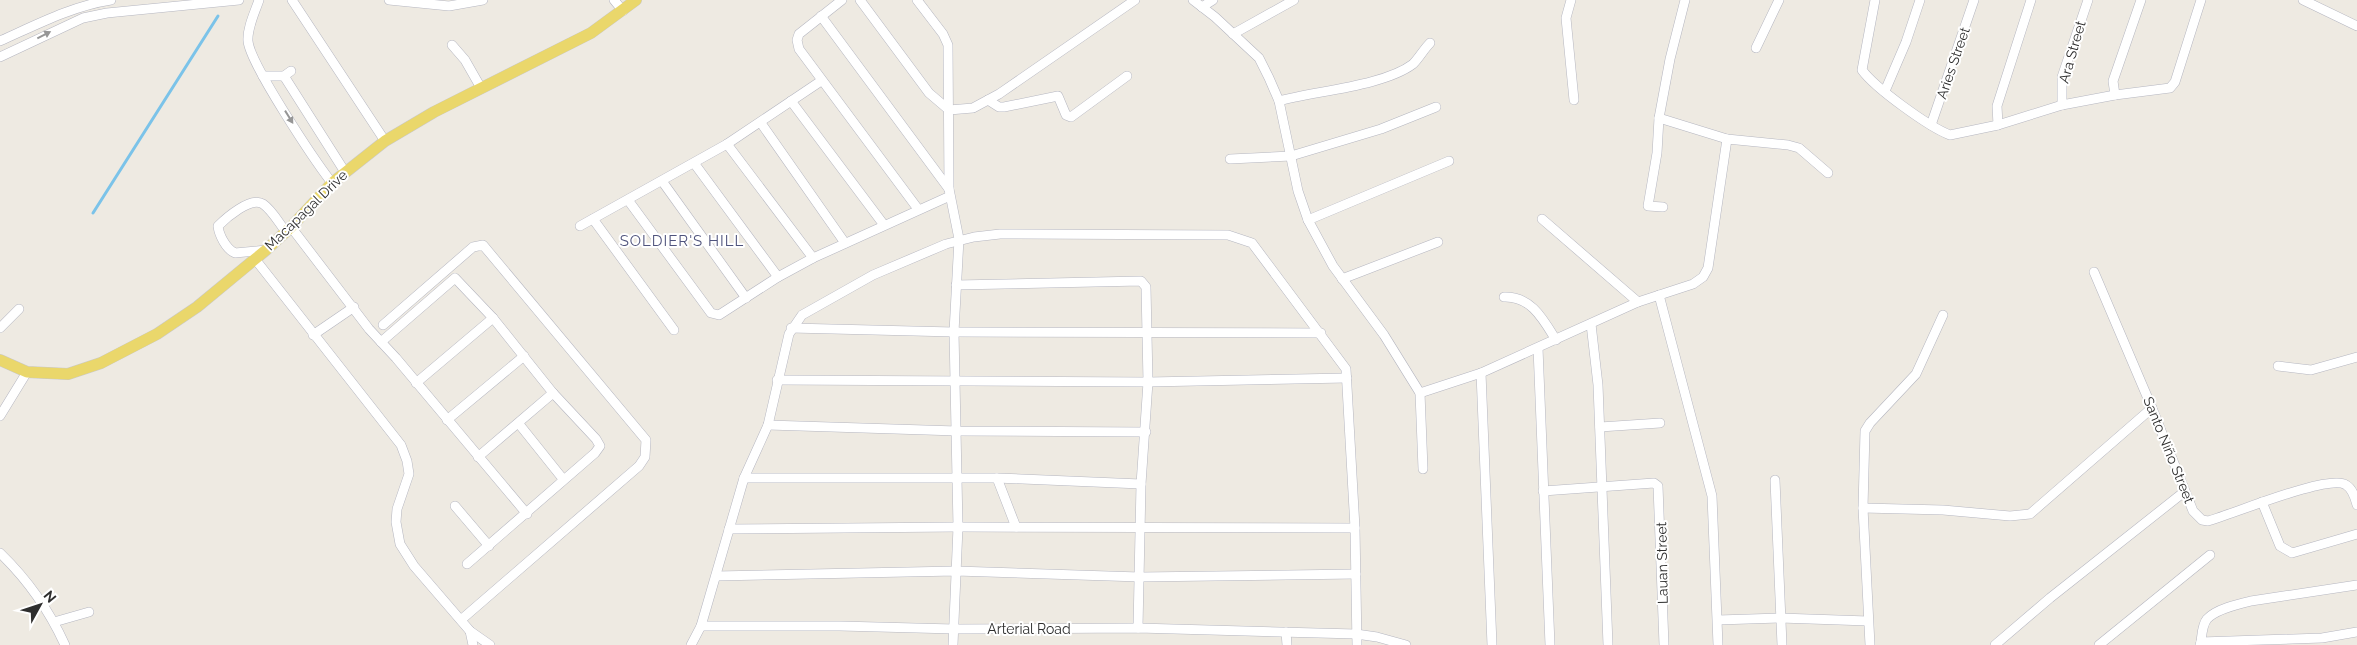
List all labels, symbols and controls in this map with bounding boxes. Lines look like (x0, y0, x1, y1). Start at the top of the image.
street label: Ara Street (2055, 19, 2089, 85)
street label: Aries Street (1933, 25, 1973, 101)
one-way arrow (37, 31, 51, 39)
one-way arrow (284, 111, 293, 124)
street label: Macapagal Drive (262, 167, 350, 253)
district label: SOLDIER'S HILL (620, 232, 744, 250)
street label: Santo Niño Street (2140, 394, 2198, 506)
street label: Lauan Street (1653, 521, 1671, 604)
north arrow (15, 580, 65, 630)
text: N (40, 587, 60, 606)
street label: Arterial Road (987, 621, 1071, 637)

